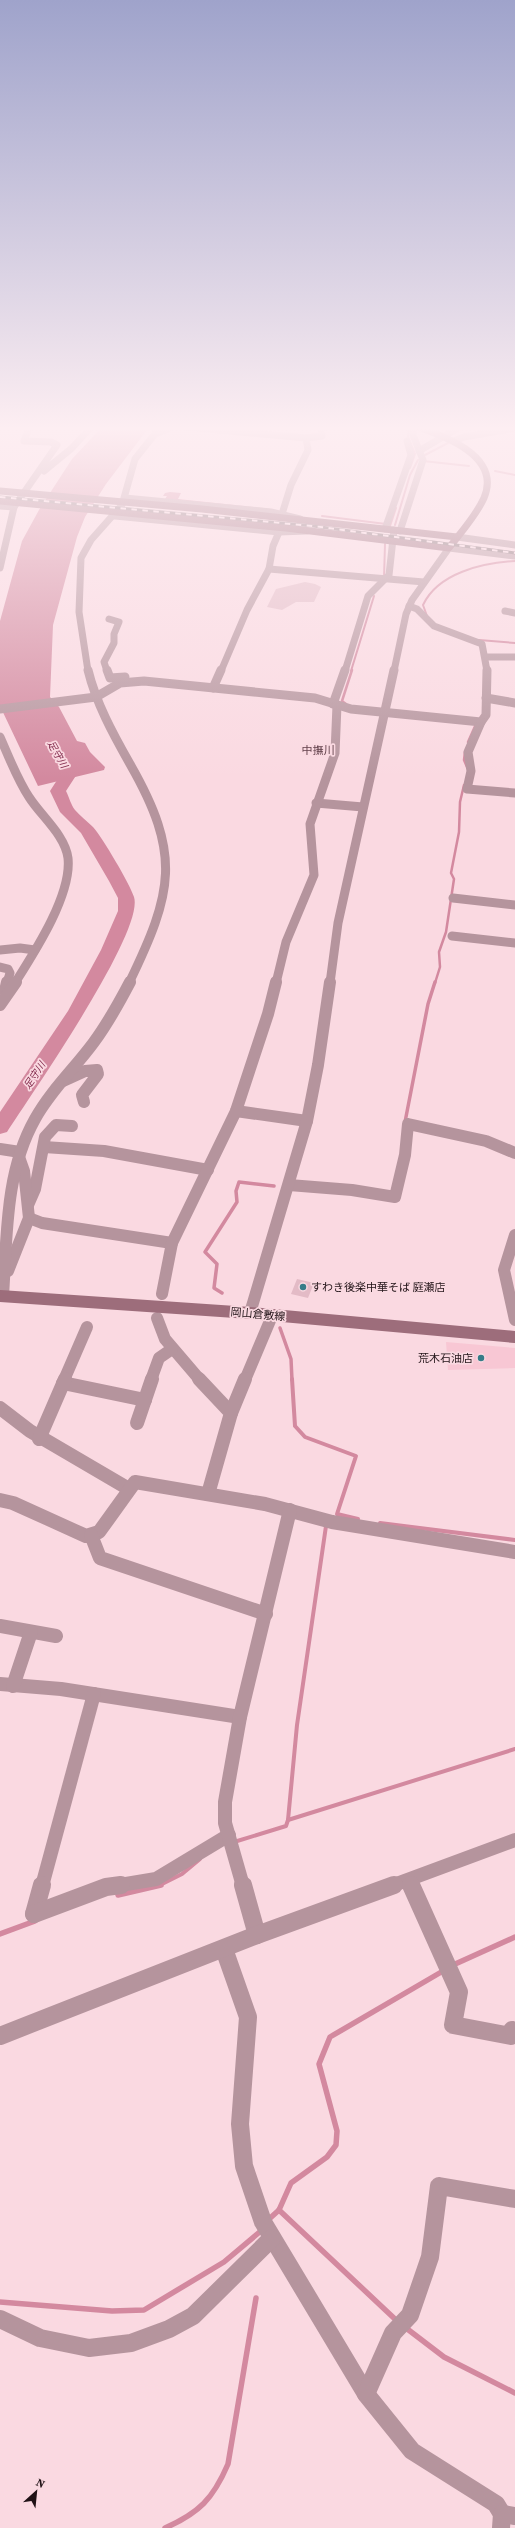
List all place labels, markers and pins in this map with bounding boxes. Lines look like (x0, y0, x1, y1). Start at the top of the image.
place label: すわき後楽中華そば 庭瀬店 (311, 1280, 446, 1295)
marker: すわき後楽中華そば 庭瀬店 (298, 1282, 308, 1292)
place label: 荒木石油店 (418, 1351, 473, 1366)
marker: 荒木石油店 (476, 1353, 486, 1363)

